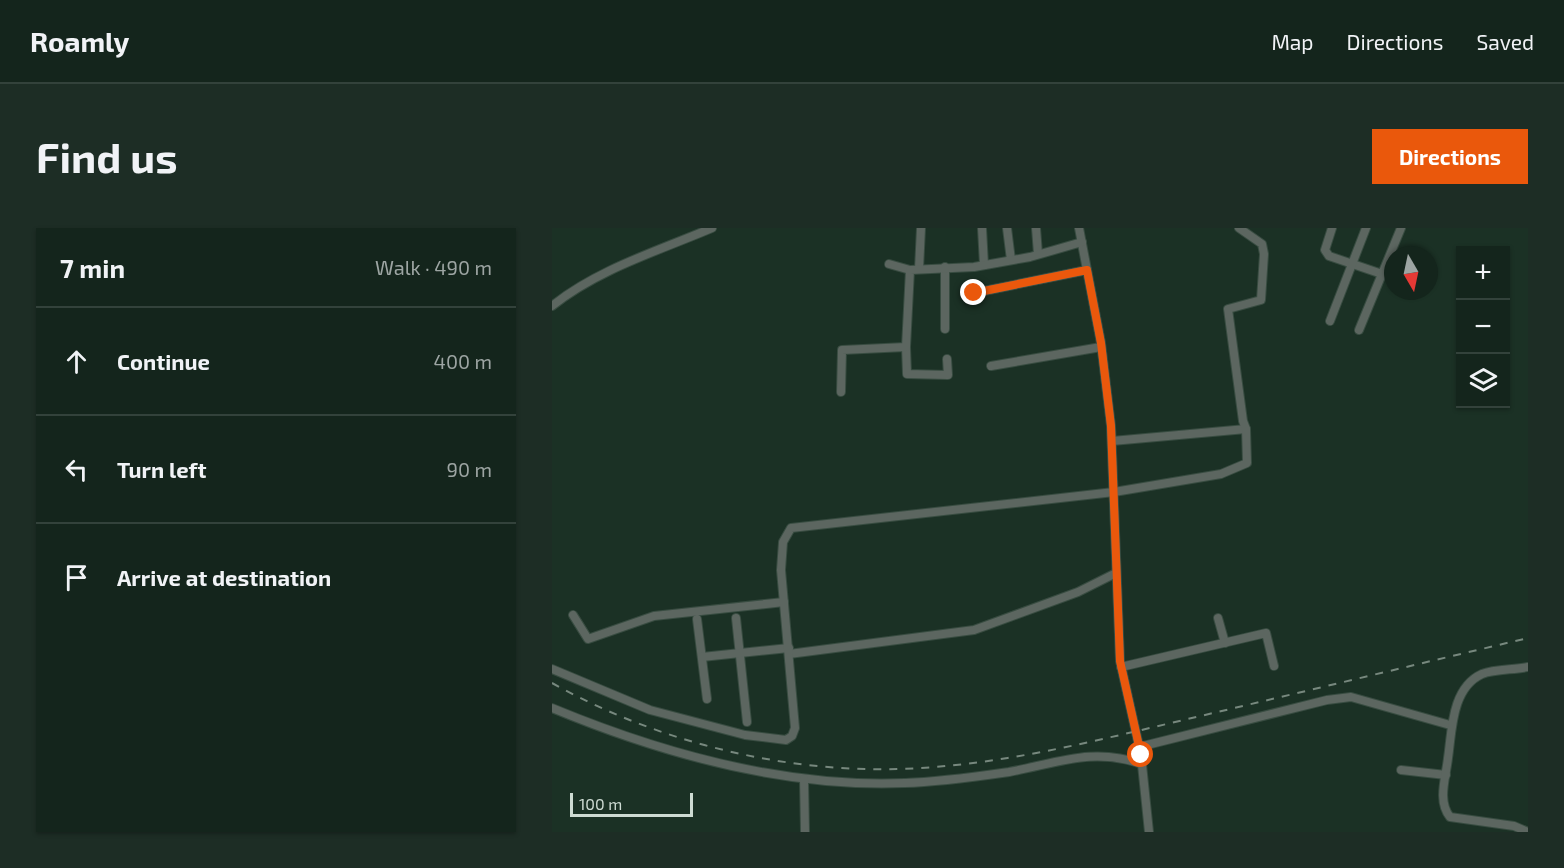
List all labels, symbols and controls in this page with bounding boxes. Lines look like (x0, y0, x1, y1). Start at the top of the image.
text: Roamly (30, 24, 129, 58)
text: Map (1271, 29, 1314, 54)
text: Directions (1347, 29, 1443, 54)
text: Saved (1476, 29, 1534, 54)
button: Directions (1372, 129, 1528, 184)
text: Find us (36, 131, 178, 181)
north arrow (1384, 246, 1438, 300)
map controls (1456, 246, 1510, 408)
button: + (1456, 246, 1510, 300)
text: 7 min (60, 252, 125, 283)
text: Walk · 490 m (375, 255, 492, 279)
route end (960, 279, 986, 305)
button: − (1456, 300, 1510, 354)
icon: ahead (60, 345, 93, 378)
text: Continue (117, 348, 210, 374)
text: 400 m (434, 349, 492, 373)
button: layers (1456, 354, 1510, 408)
icon: left (60, 453, 93, 486)
text: Turn left (117, 456, 206, 482)
text: 90 m (447, 457, 492, 481)
icon: arrive (60, 561, 93, 594)
text: Arrive at destination (117, 564, 331, 590)
route start (1127, 741, 1153, 767)
scale bar (570, 790, 693, 818)
text: 100 m (579, 794, 622, 813)

